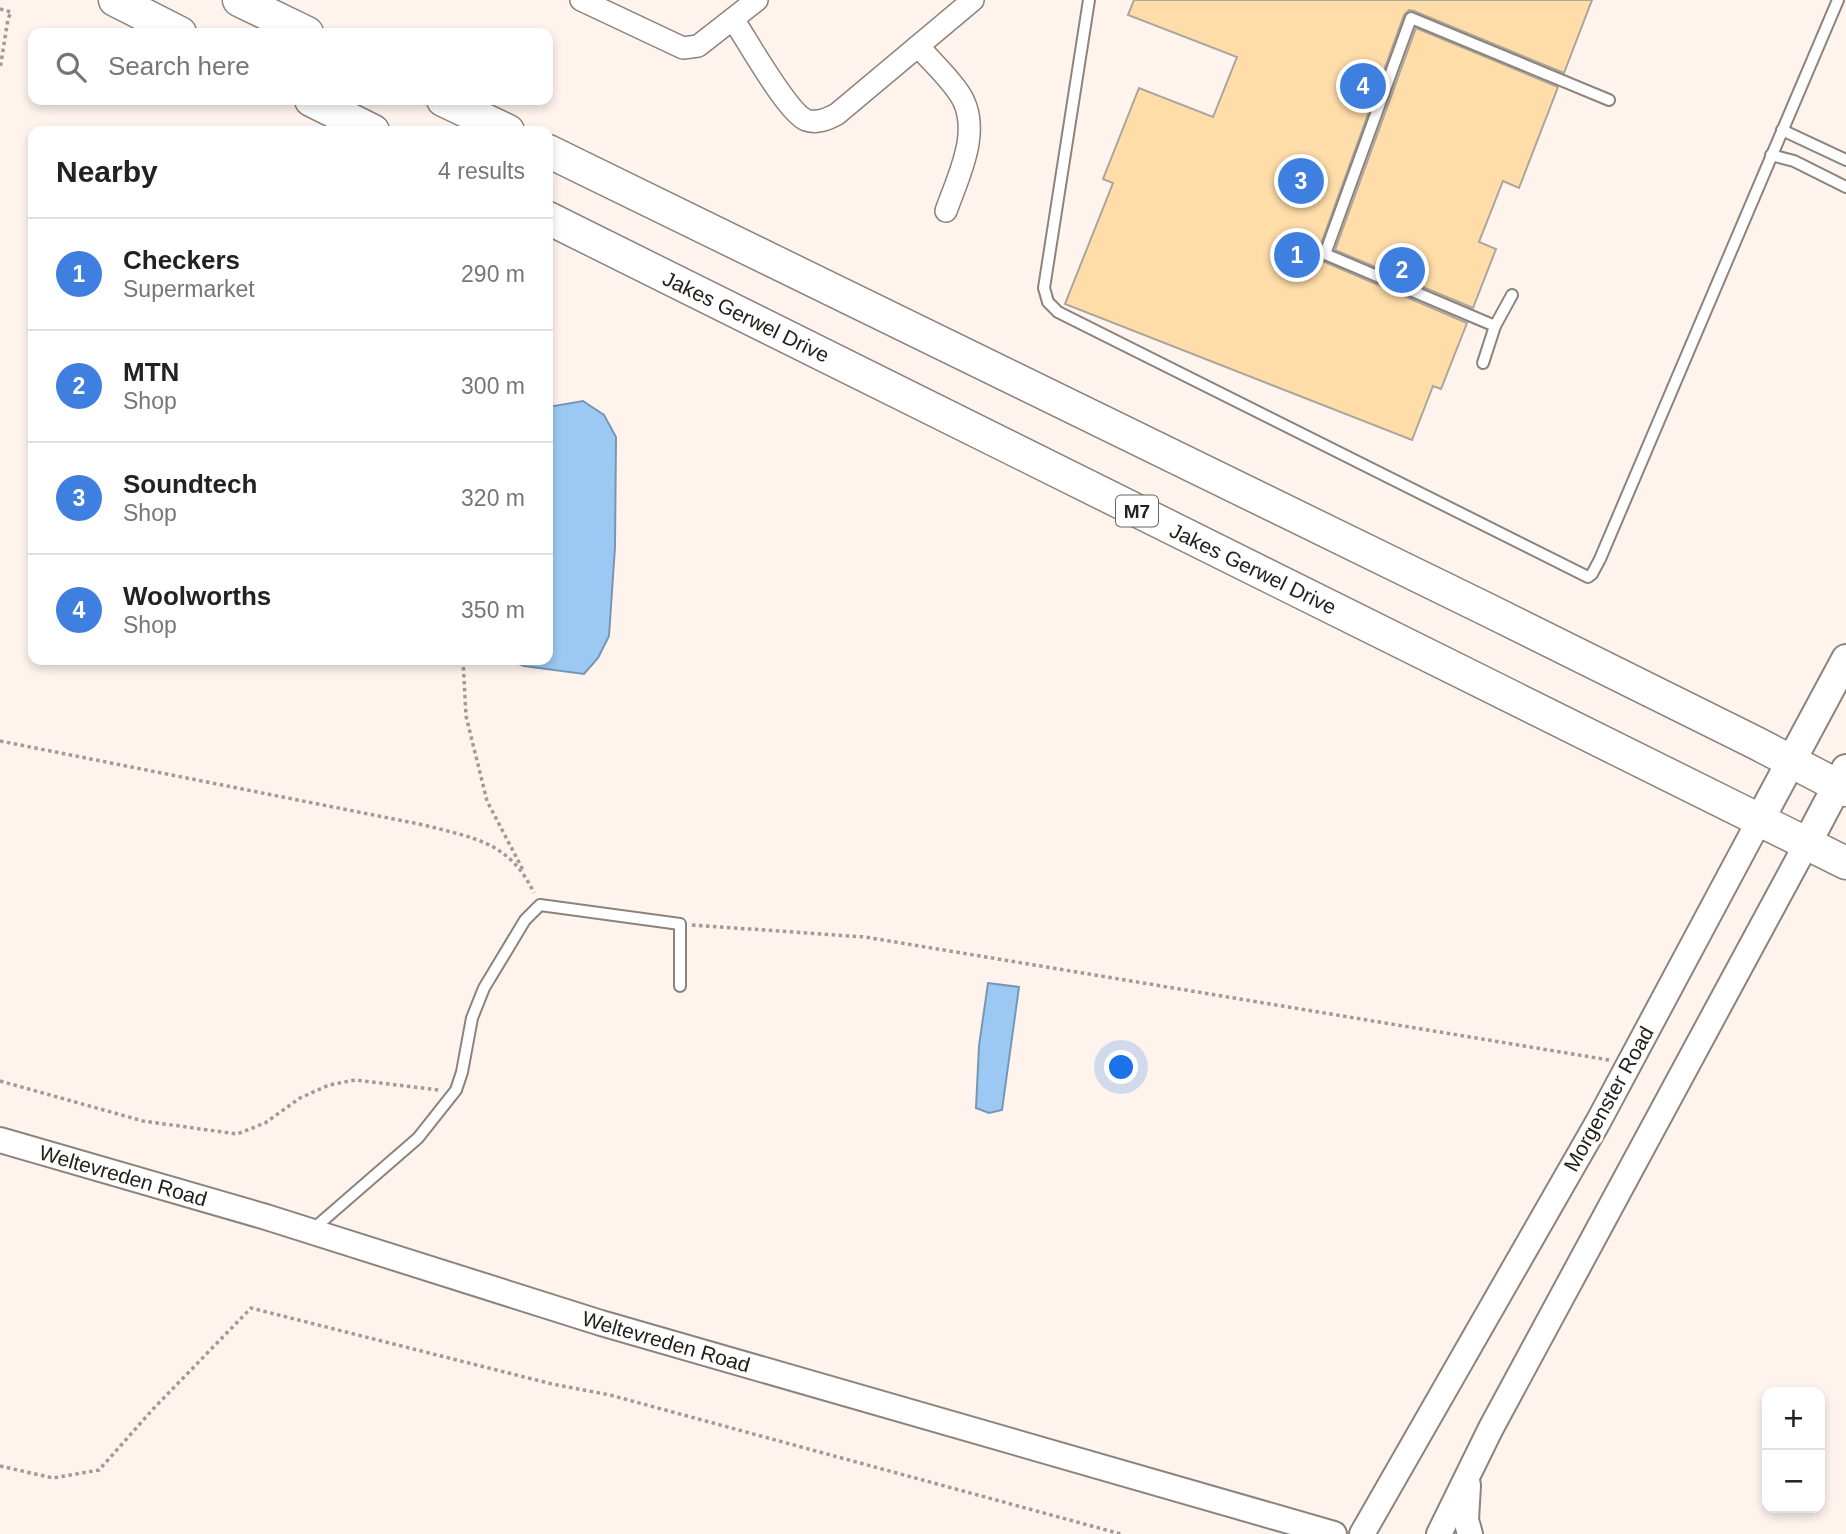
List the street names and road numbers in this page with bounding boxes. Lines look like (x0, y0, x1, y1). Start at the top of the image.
street label: Jakes Gerwel Drive (659, 266, 833, 367)
road number: M7 (1116, 496, 1158, 526)
street label: Jakes Gerwel Drive (1166, 518, 1340, 619)
street label: Morgenster Road (1559, 1022, 1658, 1175)
street label: Weltevreden Road (37, 1141, 210, 1210)
street label: Weltevreden Road (580, 1307, 753, 1376)

